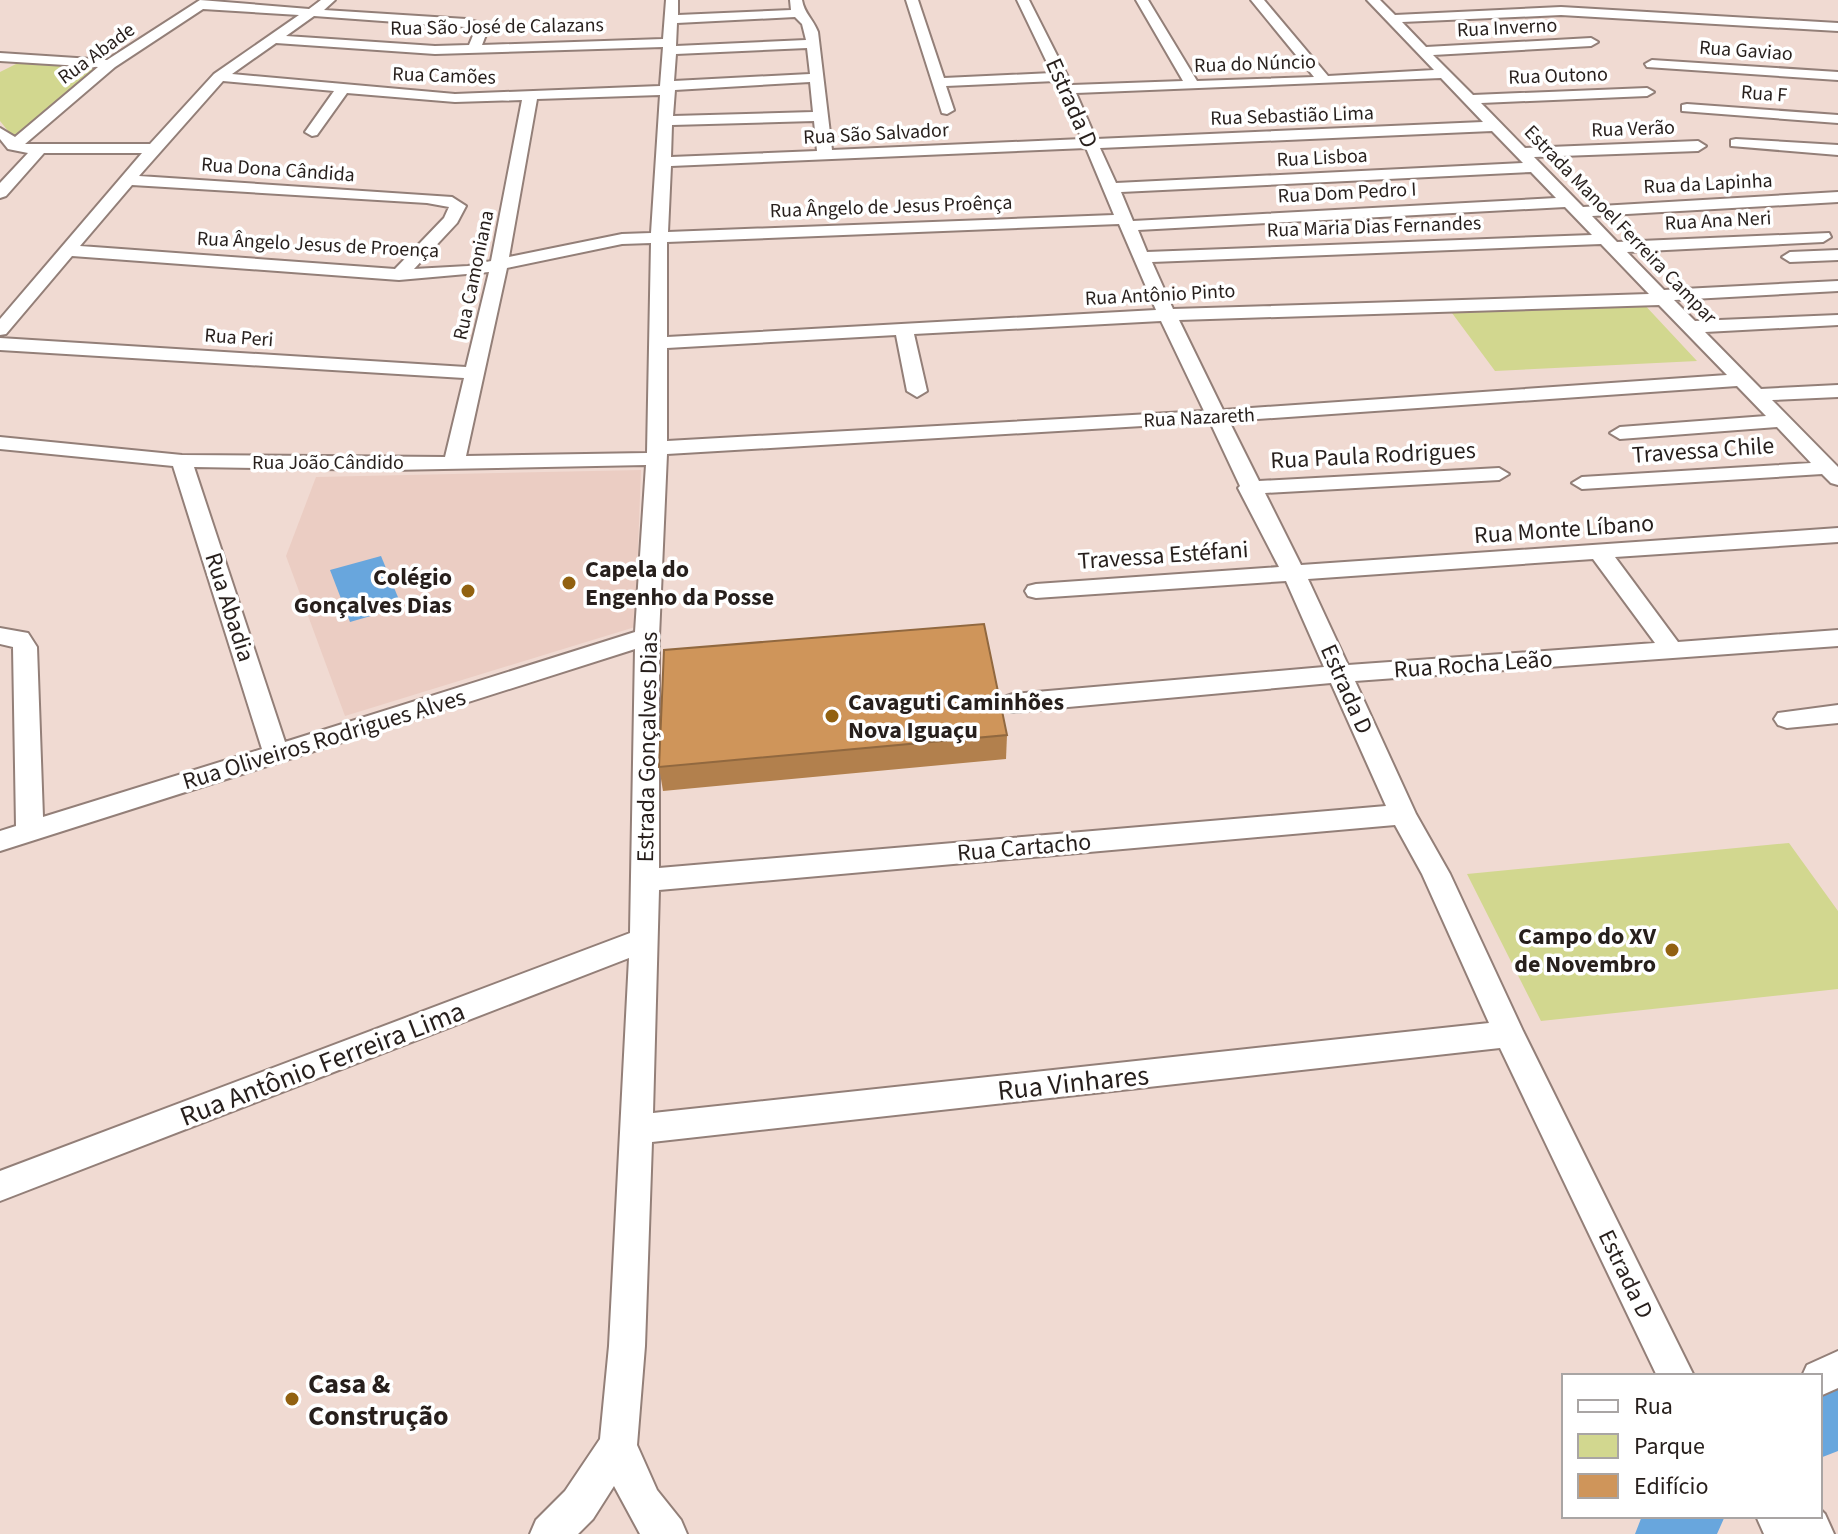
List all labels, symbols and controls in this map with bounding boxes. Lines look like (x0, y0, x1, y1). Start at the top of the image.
street label: Rua São José de Calazans (390, 11, 604, 43)
street label: Rua Inverno (1456, 11, 1558, 45)
street label: Rua Abade (52, 16, 141, 91)
street label: Rua Gaviao (1698, 34, 1794, 68)
street label: Rua do Núncio (1194, 48, 1316, 80)
street label: Estrada D (1036, 53, 1107, 154)
street label: Rua Camões (392, 60, 496, 92)
street label: Rua Outono (1508, 60, 1608, 92)
street label: Rua F (1740, 78, 1788, 110)
street label: Rua Sebastião Lima (1210, 99, 1374, 133)
street label: Rua Verão (1591, 114, 1675, 144)
street label: Rua São Salvador (803, 116, 950, 152)
street label: Estrada Manoel Ferreira Campar (1517, 119, 1723, 330)
street label: Rua Lisboa (1276, 142, 1368, 174)
street label: Rua Dona Cândida (200, 151, 356, 189)
street label: Rua da Lapinha (1643, 167, 1773, 201)
street label: Rua Dom Pedro I (1277, 175, 1417, 211)
street label: Rua Ângelo de Jesus Proênça (769, 189, 1013, 225)
street label: Rua Ana Neri (1664, 204, 1772, 238)
street label: Rua Camoniana (447, 208, 501, 343)
street label: Rua Maria Dias Fernandes (1266, 209, 1482, 245)
street label: Rua Ângelo Jesus de Proença (196, 225, 440, 265)
street label: Rua Antônio Pinto (1084, 277, 1236, 313)
street label: Rua Peri (204, 322, 274, 354)
street label: Rua Nazareth (1143, 401, 1256, 435)
street label: Travessa Chile (1631, 428, 1775, 473)
street label: Rua Paula Rodrigues (1270, 433, 1477, 478)
street label: Rua João Cândido (252, 449, 404, 477)
street label: Rua Monte Líbano (1473, 506, 1655, 553)
street label: Travessa Estéfani (1076, 532, 1250, 579)
street label: Rua Abadia (195, 548, 264, 666)
place label: Capela do Engenho da Posse (585, 552, 774, 615)
place label: Colégio Gonçalves Dias (294, 560, 452, 623)
marker: Capela do Engenho da Posse (560, 574, 578, 592)
marker: Colégio Gonçalves Dias (459, 582, 477, 600)
street label: Estrada Gonçalves Dias (628, 631, 667, 863)
street label: Estrada D (1311, 639, 1382, 740)
street label: Rua Rocha Leão (1393, 641, 1554, 688)
street label: Rua Oliveiros Rodrigues Alves (178, 680, 470, 799)
place label: Cavaguti Caminhões Nova Iguaçu (848, 685, 1064, 748)
marker: Cavaguti Caminhões Nova Iguaçu (823, 707, 841, 725)
street label: Rua Cartacho (956, 824, 1093, 871)
place label: Campo do XV de Novembro (1514, 919, 1657, 982)
marker: Campo do XV de Novembro (1663, 941, 1681, 959)
street label: Rua Antônio Ferreira Lima (174, 991, 471, 1137)
street label: Rua Vinhares (995, 1055, 1151, 1111)
street label: Estrada D (1589, 1224, 1662, 1325)
place label: Casa & Construção (308, 1364, 449, 1436)
legend (1562, 1374, 1822, 1518)
text: Rua (1634, 1389, 1673, 1424)
marker: Casa & Construção (283, 1390, 301, 1408)
text: Parque (1634, 1429, 1705, 1464)
text: Edifício (1634, 1469, 1708, 1504)

